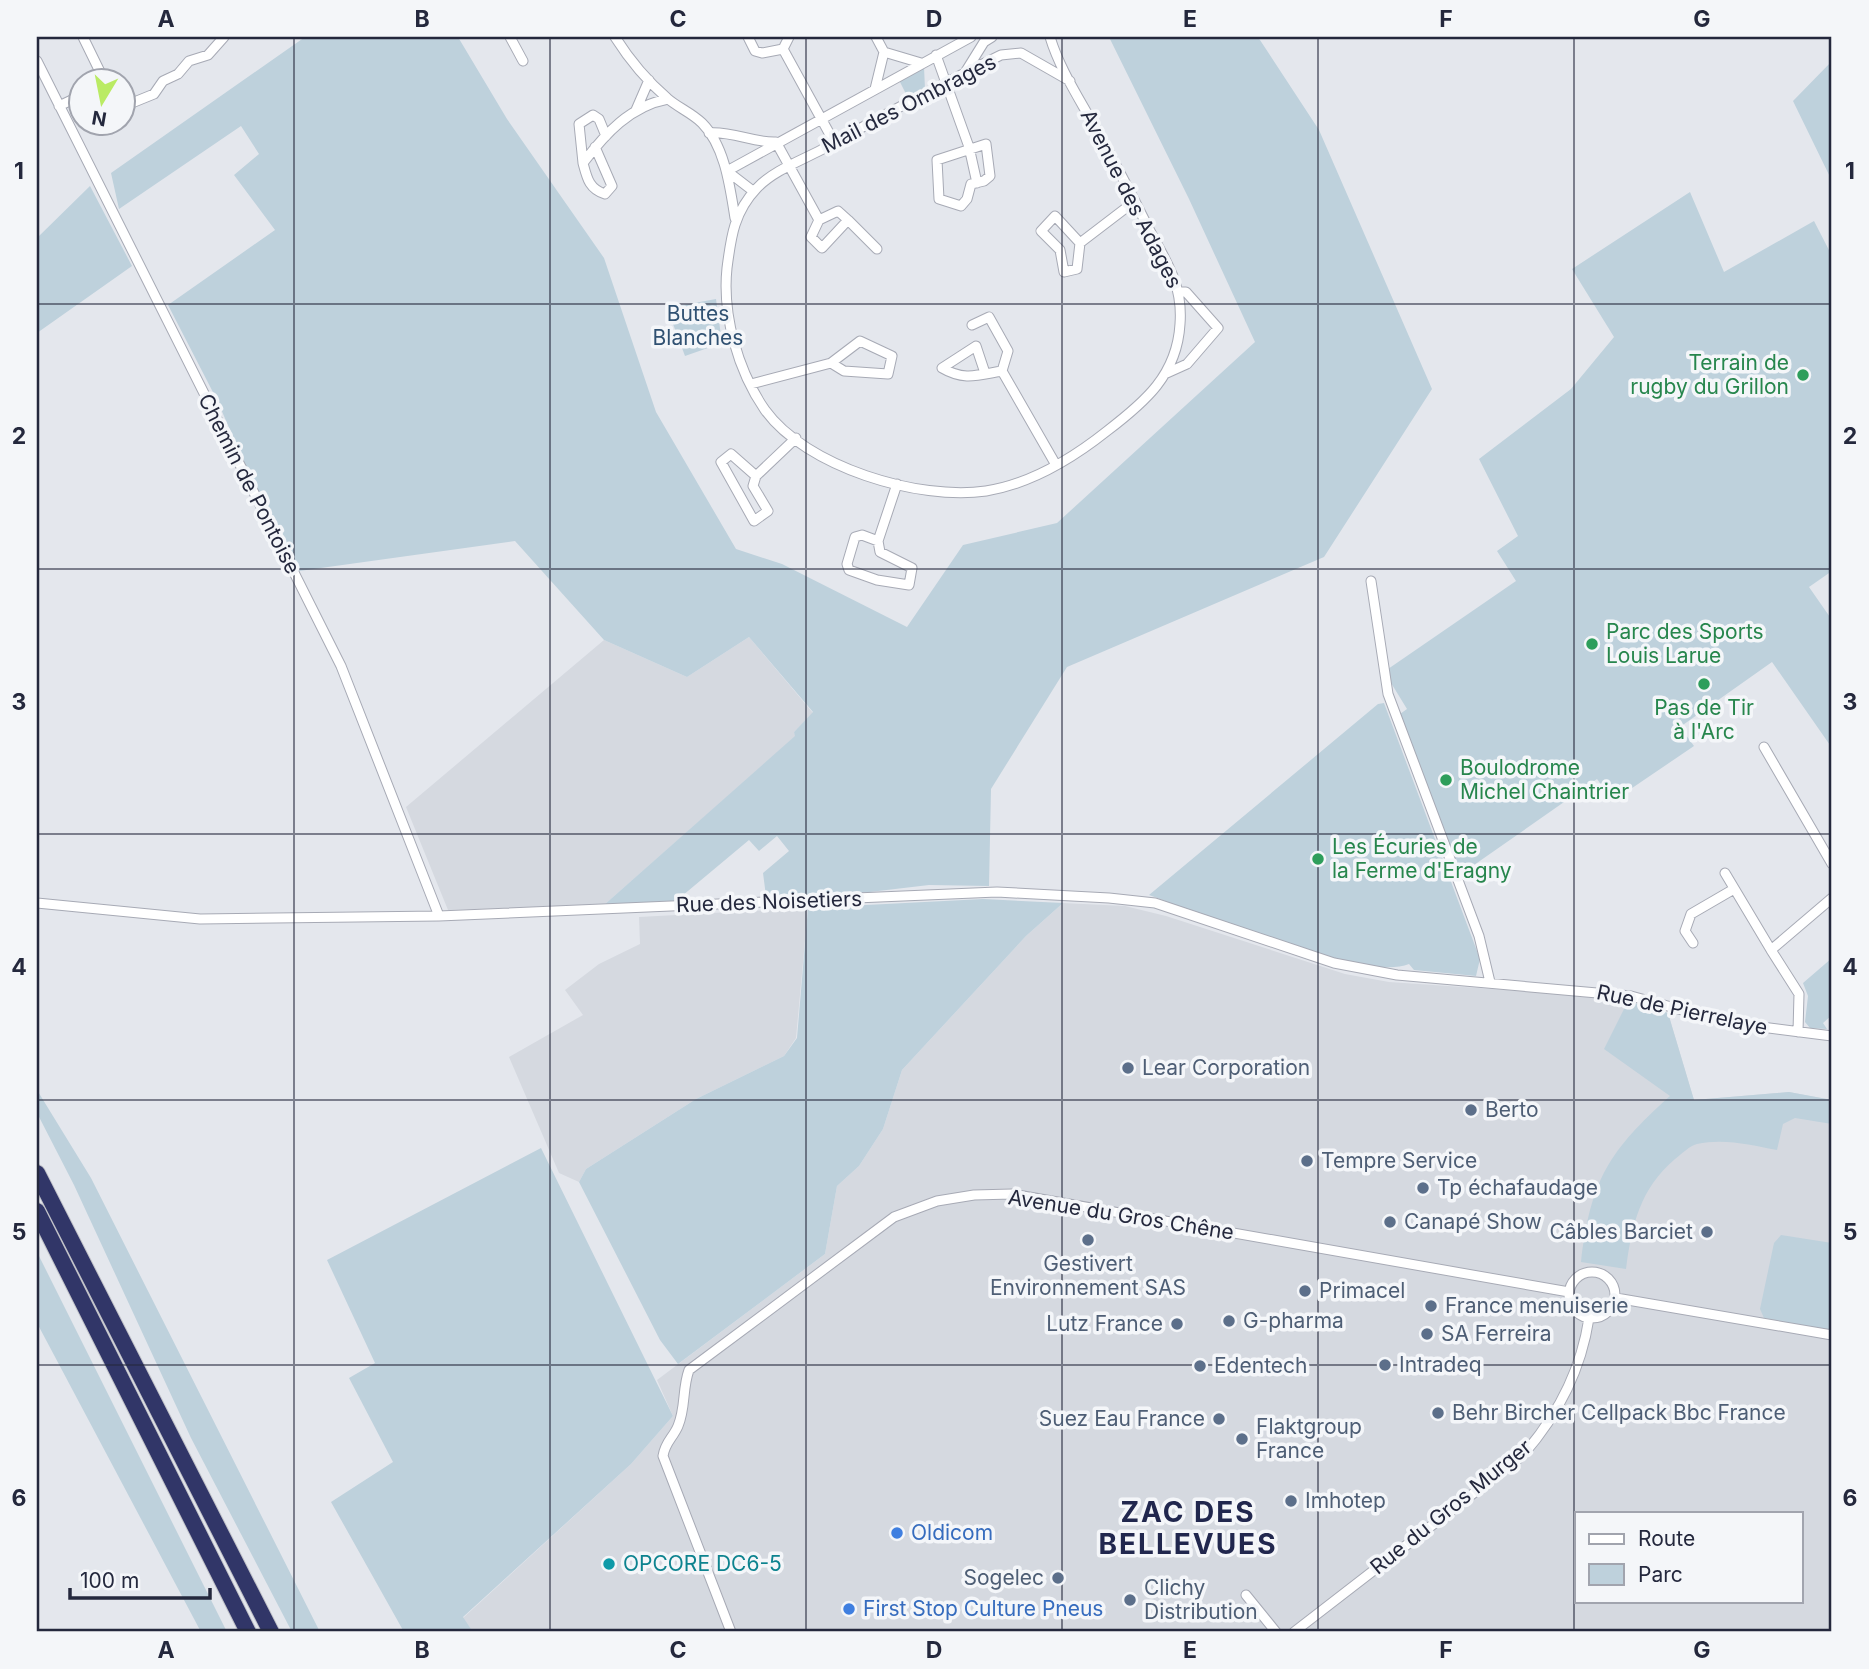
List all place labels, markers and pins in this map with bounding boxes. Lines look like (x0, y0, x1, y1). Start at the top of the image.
place label: Terrain de rugby du Grillon (1630, 350, 1789, 399)
marker: Terrain de rugby du Grillon (1795, 367, 1811, 383)
place label: Parc des Sports Louis Larue (1606, 619, 1764, 668)
marker: Parc des Sports Louis Larue (1584, 636, 1600, 652)
marker: Pas de Tir à l'Arc (1696, 676, 1712, 692)
place label: Pas de Tir à l'Arc (1654, 695, 1754, 744)
place label: Boulodrome Michel Chaintrier (1460, 755, 1629, 804)
marker: Boulodrome Michel Chaintrier (1438, 772, 1454, 788)
place label: Les Écuries de la Ferme d'Eragny (1332, 833, 1512, 883)
marker: Les Écuries de la Ferme d'Eragny (1310, 851, 1326, 867)
place label: Lear Corporation (1142, 1055, 1310, 1080)
marker: Lear Corporation (1120, 1060, 1136, 1076)
place label: Berto (1485, 1097, 1538, 1122)
marker: Berto (1463, 1102, 1479, 1118)
place label: Tempre Service (1321, 1148, 1477, 1173)
marker: Tempre Service (1299, 1153, 1315, 1169)
place label: Tp échafaudage (1437, 1175, 1598, 1200)
marker: Tp échafaudage (1415, 1180, 1431, 1196)
place label: Canapé Show (1404, 1209, 1542, 1234)
marker: Canapé Show (1382, 1214, 1398, 1230)
place label: Câbles Barciet (1549, 1219, 1693, 1244)
marker: Câbles Barciet (1699, 1224, 1715, 1240)
marker: Gestivert Environnement SAS (1080, 1232, 1096, 1248)
place label: Gestivert Environnement SAS (990, 1251, 1186, 1300)
place label: Primacel (1319, 1278, 1405, 1303)
marker: Primacel (1297, 1283, 1313, 1299)
place label: France menuiserie (1445, 1293, 1628, 1318)
marker: France menuiserie (1423, 1298, 1439, 1314)
place label: G-pharma (1243, 1308, 1344, 1333)
place label: Lutz France (1046, 1311, 1163, 1336)
marker: G-pharma (1221, 1313, 1237, 1329)
marker: Lutz France (1169, 1316, 1185, 1332)
place label: SA Ferreira (1441, 1321, 1552, 1346)
marker: SA Ferreira (1419, 1326, 1435, 1342)
place label: Intradeq (1399, 1352, 1482, 1377)
place label: Edentech (1214, 1353, 1307, 1378)
marker: Intradeq (1377, 1357, 1393, 1373)
marker: Edentech (1192, 1358, 1208, 1374)
place label: Behr Bircher Cellpack Bbc France (1452, 1400, 1786, 1425)
marker: Behr Bircher Cellpack Bbc France (1430, 1405, 1446, 1421)
place label: Suez Eau France (1039, 1406, 1205, 1431)
marker: Suez Eau France (1211, 1411, 1227, 1427)
place label: Flaktgroup France (1256, 1414, 1362, 1463)
marker: Flaktgroup France (1234, 1431, 1250, 1447)
place label: Imhotep (1305, 1488, 1386, 1513)
marker: Imhotep (1283, 1493, 1299, 1509)
place label: Oldicom (911, 1520, 993, 1545)
marker: Oldicom (889, 1525, 905, 1541)
place label: OPCORE DC6-5 (623, 1551, 782, 1576)
marker: OPCORE DC6-5 (601, 1556, 617, 1572)
place label: Sogelec (963, 1565, 1044, 1590)
marker: Sogelec (1050, 1570, 1066, 1586)
place label: Clichy Distribution (1144, 1575, 1258, 1624)
marker: Clichy Distribution (1122, 1592, 1138, 1608)
place label: First Stop Culture Pneus (863, 1596, 1103, 1621)
marker: First Stop Culture Pneus (841, 1601, 857, 1617)

